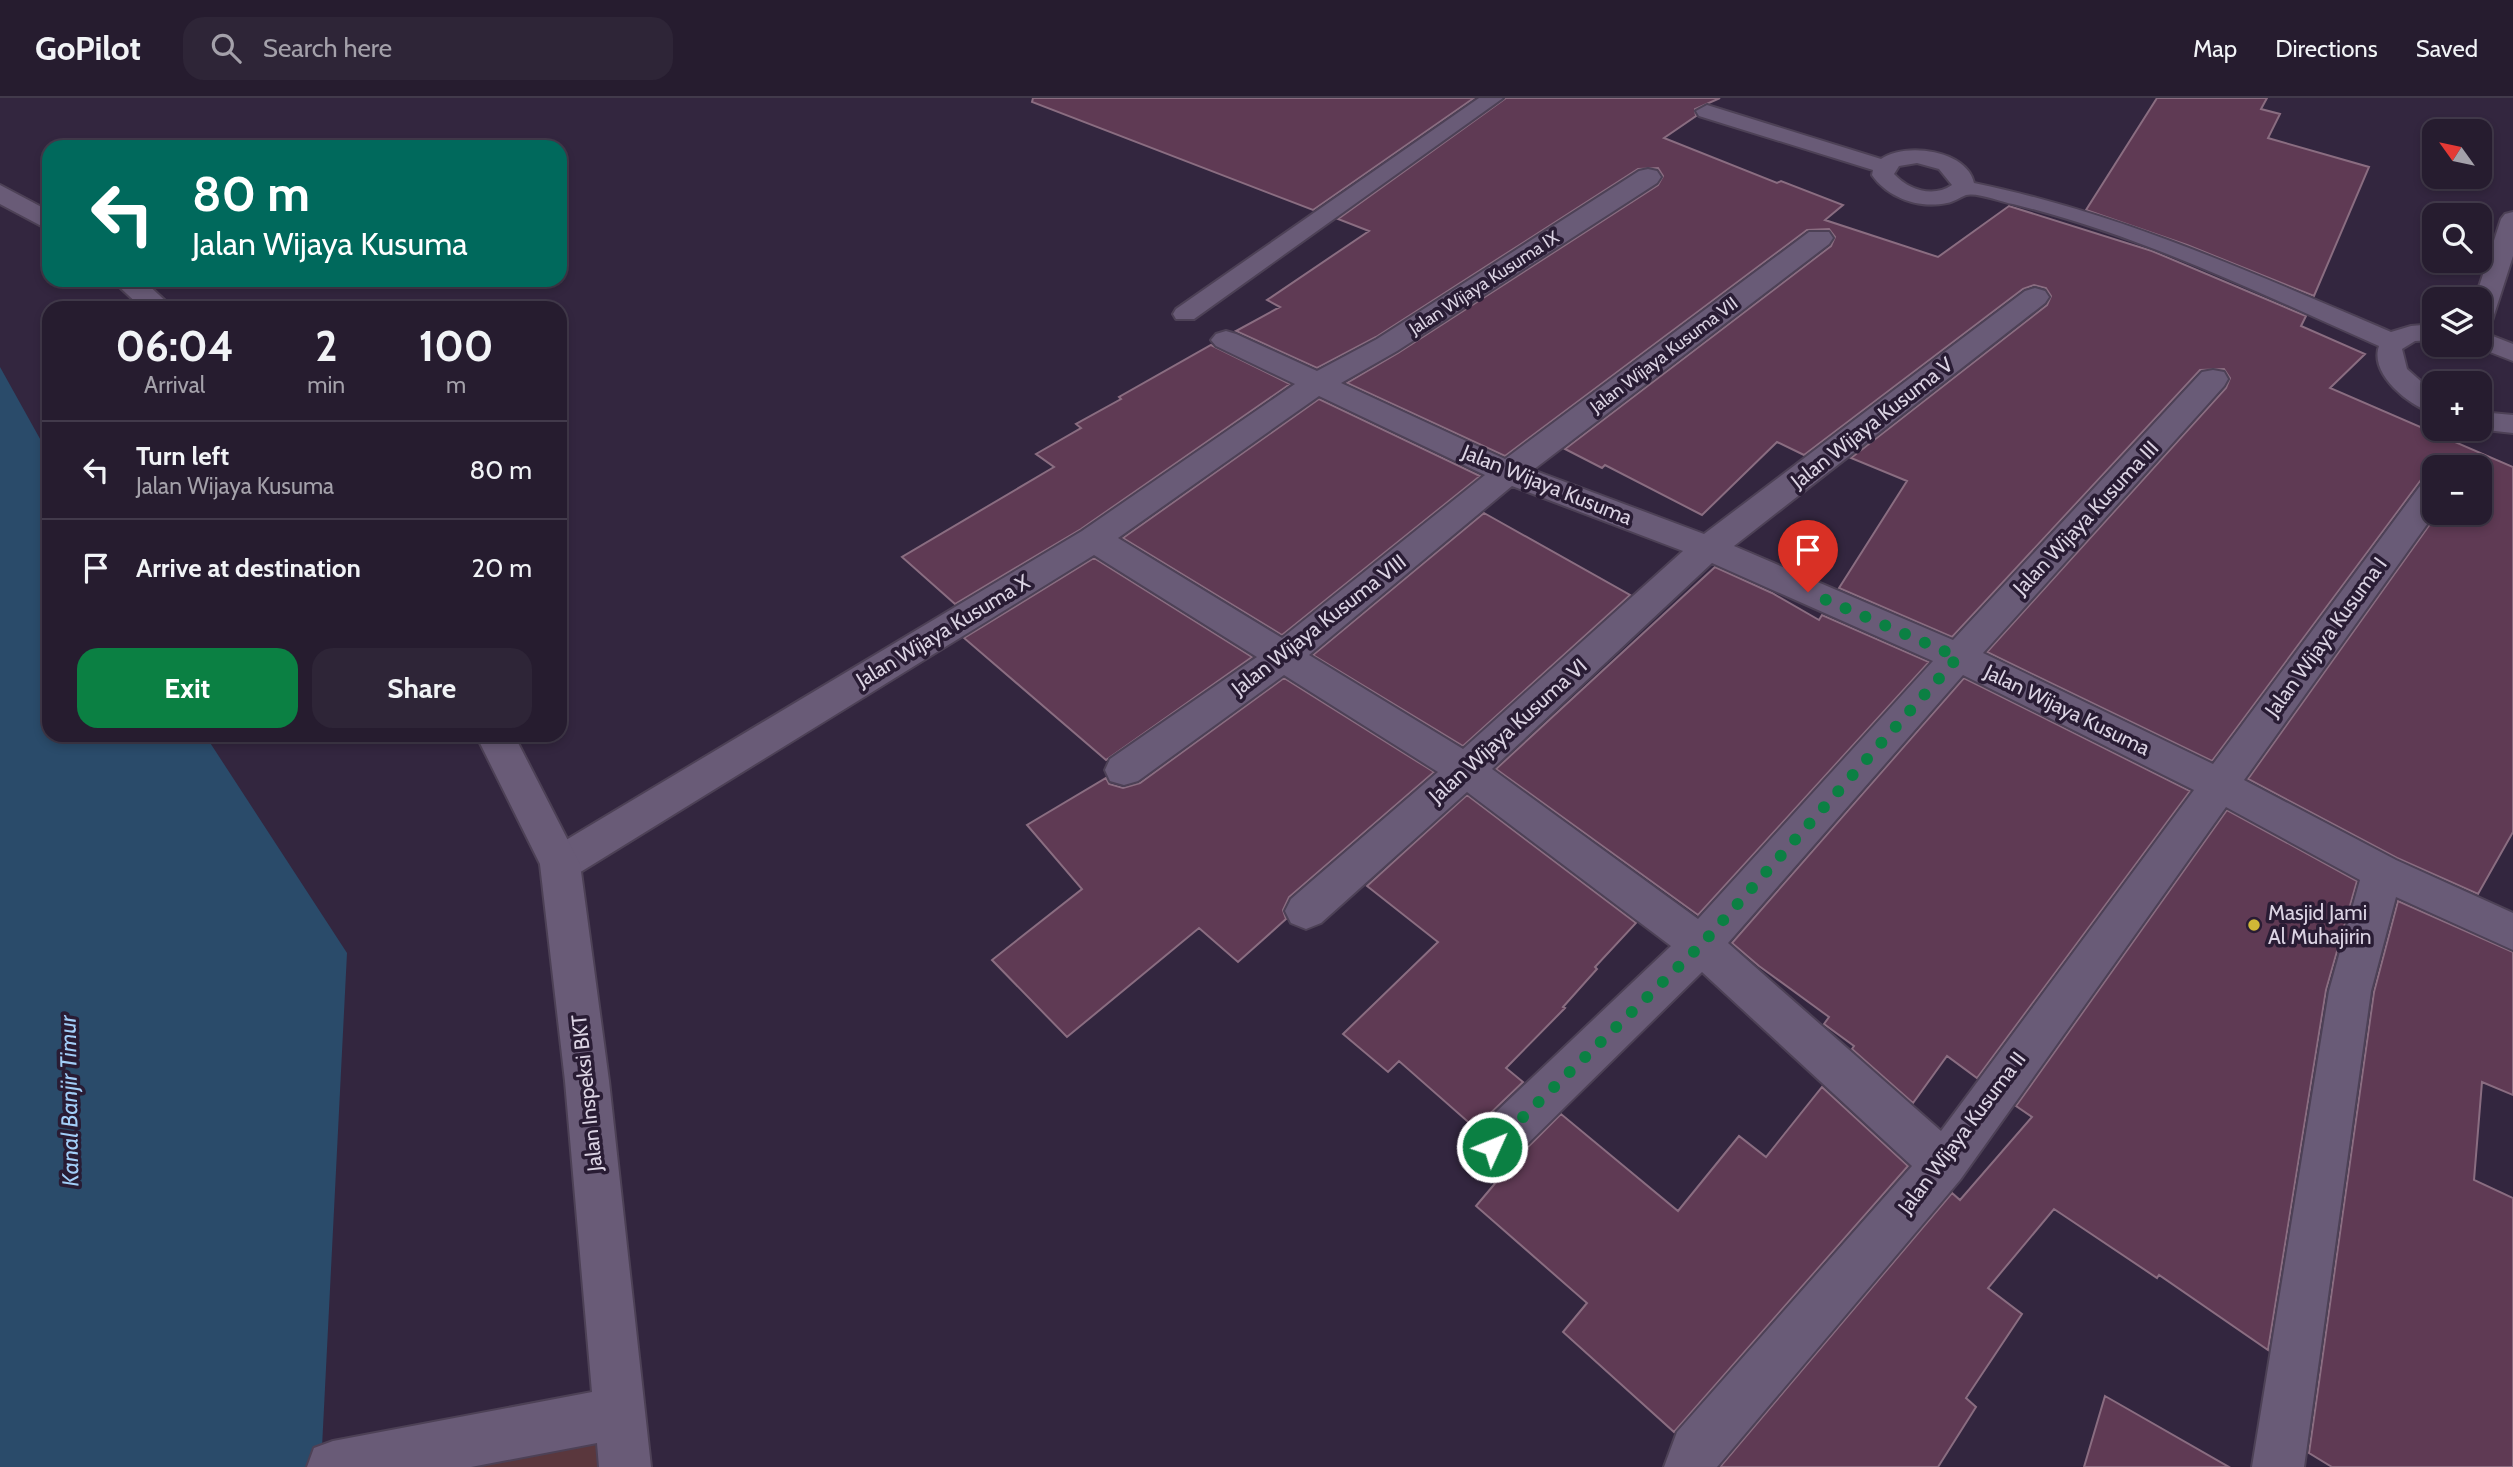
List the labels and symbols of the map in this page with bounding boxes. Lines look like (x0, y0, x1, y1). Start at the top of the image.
north arrow (2422, 119, 2492, 189)
street label: Jalan Wijaya Kusuma IX (1404, 226, 1563, 340)
street label: Jalan Wijaya Kusuma VII (1585, 292, 1742, 418)
street label: Jalan Wijaya Kusuma V (1785, 352, 1958, 495)
street label: Jalan Wijaya Kusuma III (2007, 435, 2164, 601)
street label: Jalan Wijaya Kusuma (1457, 439, 1636, 531)
pin (1778, 520, 1838, 592)
street label: Jalan Wijaya Kusuma VIII (1226, 549, 1412, 702)
street label: Jalan Wijaya Kusuma I (2259, 552, 2393, 723)
street label: Jalan Wijaya Kusuma X (851, 569, 1035, 694)
street label: Jalan Wijaya Kusuma VI (1423, 653, 1592, 810)
street label: Jalan Wijaya Kusuma (1979, 658, 2154, 761)
place label: Masjid Jami Al Muhajirin (2268, 900, 2371, 950)
marker: Masjid Jami Al Muhajirin (2246, 917, 2262, 933)
street label: Jalan Inspeksi BKT (566, 1013, 607, 1174)
water label: Kanal Banjir Timur (53, 1014, 84, 1187)
street label: Jalan Wijaya Kusuma II (1892, 1047, 2031, 1220)
position arrow (1455, 1110, 1529, 1184)

